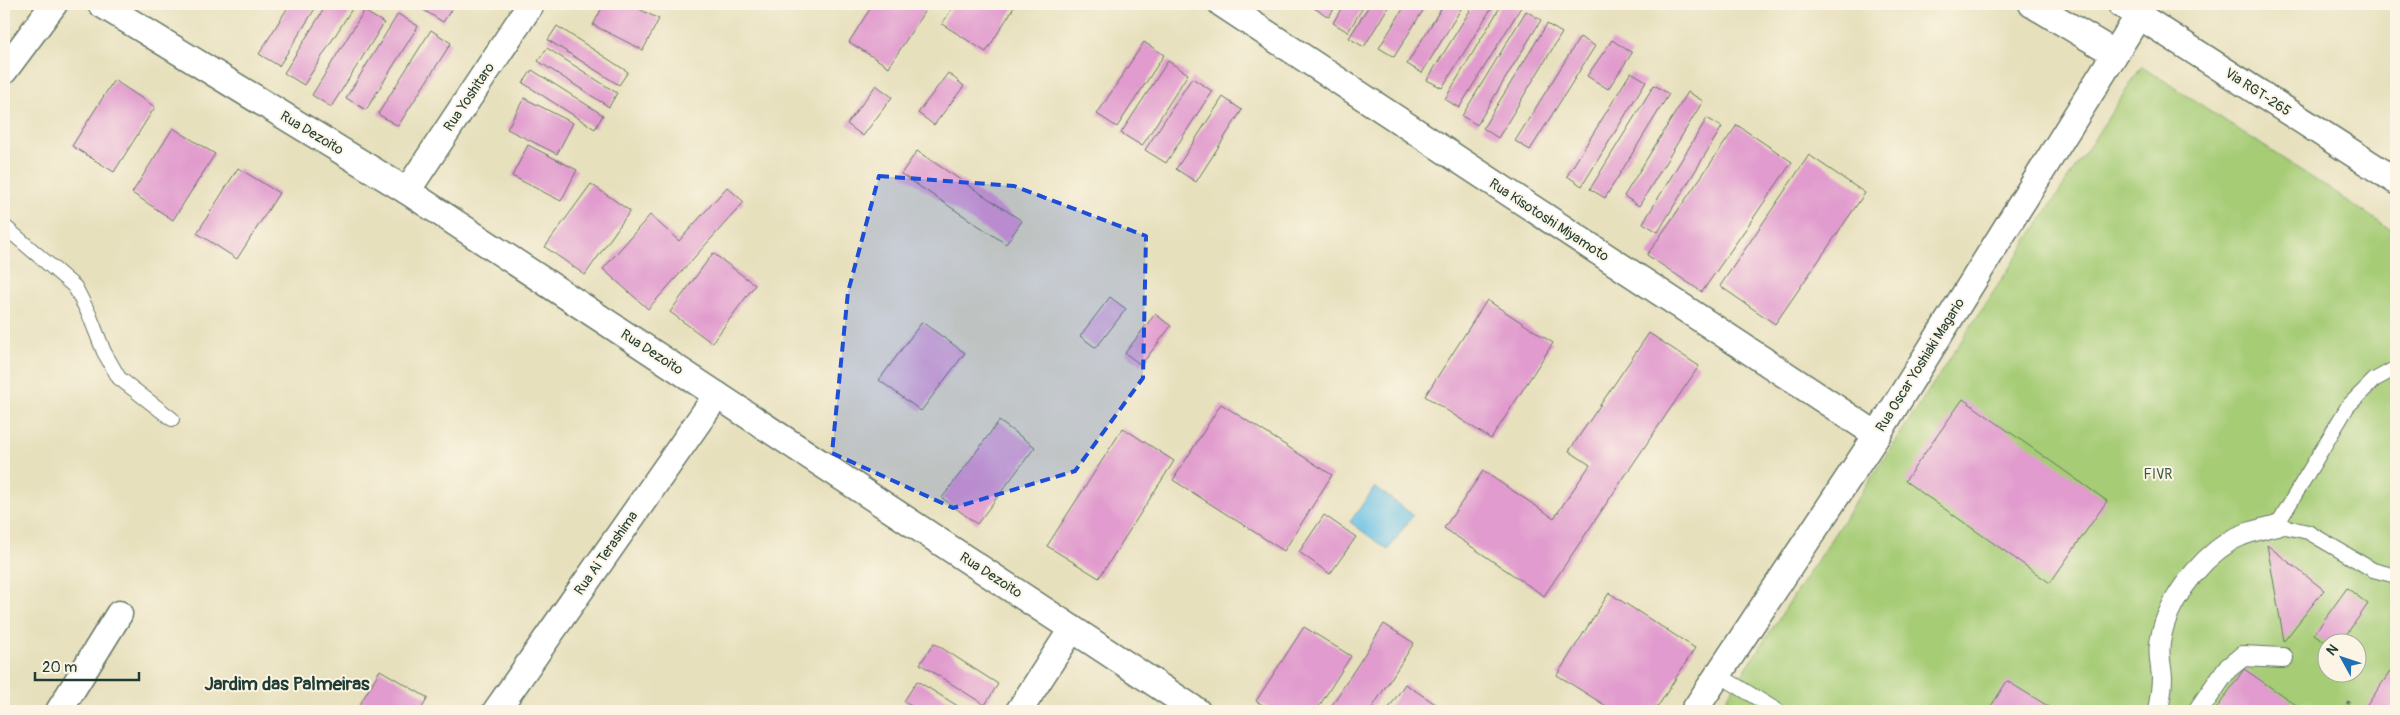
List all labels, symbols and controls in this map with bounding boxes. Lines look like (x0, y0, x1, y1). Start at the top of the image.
street label: Rua Yoshitaro (440, 59, 498, 134)
street label: Via RGT-265 (2222, 64, 2294, 120)
street label: Rua Dezoito (277, 107, 347, 159)
street label: Rua Kisotoshi Miyamoto (1486, 175, 1612, 265)
street label: Rua Oscar Yoshiaki Magario (1872, 295, 1968, 435)
street label: Rua Dezoito (618, 326, 687, 379)
park label: FIVR (2144, 466, 2172, 483)
street label: Rua Ai Terashima (571, 508, 641, 598)
street label: Rua Dezoito (957, 549, 1026, 602)
north arrow (2318, 632, 2368, 682)
text: N (2323, 641, 2342, 659)
scale bar (35, 650, 139, 682)
text: 20 m (42, 658, 77, 677)
district label: Jardim das Palmeiras (204, 672, 370, 696)

